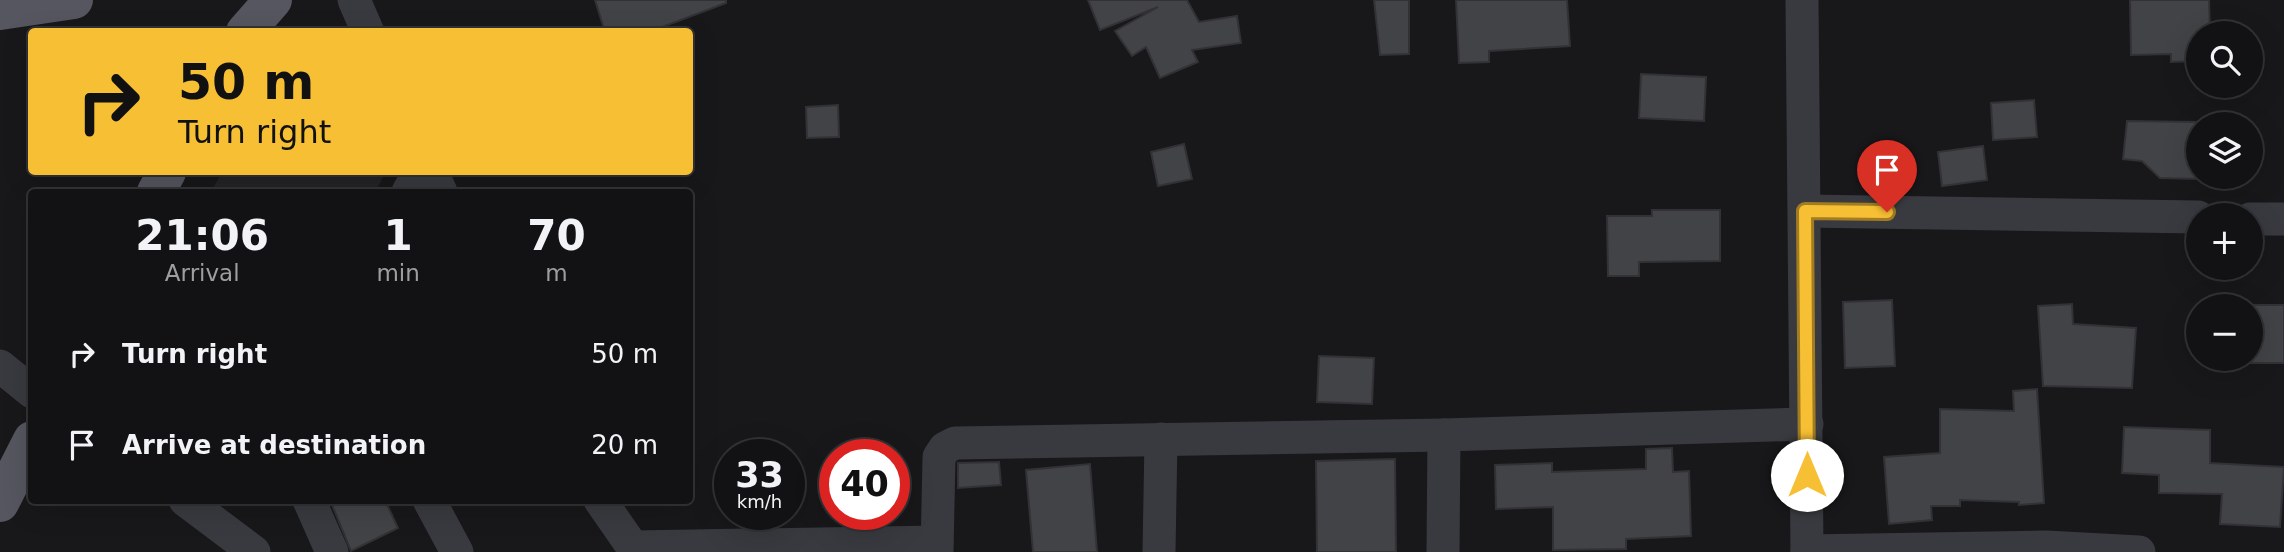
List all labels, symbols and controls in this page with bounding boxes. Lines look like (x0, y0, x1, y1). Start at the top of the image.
map controls (2186, 21, 2263, 371)
button: search (2186, 21, 2263, 98)
text: 50 m (178, 54, 314, 111)
icon: right (63, 56, 154, 147)
button: layers (2186, 112, 2263, 189)
text: Turn right (178, 113, 331, 151)
pin (1857, 140, 1917, 212)
icon: arrive (1868, 151, 1906, 189)
button: + (2186, 203, 2263, 280)
text: 21:06 (135, 211, 269, 260)
text: 1 (383, 211, 413, 260)
text: 70 (527, 211, 586, 260)
text: Arrival (165, 260, 240, 286)
text: min (376, 260, 420, 286)
text: m (545, 260, 568, 286)
button: − (2186, 294, 2263, 371)
icon: right (63, 335, 101, 373)
text: Turn right (122, 339, 267, 369)
text: 50 m (591, 339, 658, 369)
icon: arrive (63, 426, 101, 464)
text: Arrive at destination (122, 430, 426, 460)
text: 20 m (591, 430, 658, 460)
position arrow (1770, 438, 1844, 512)
speed limit sign: 40 (819, 439, 910, 530)
text: 33 (735, 455, 784, 495)
text: km/h (737, 491, 782, 512)

